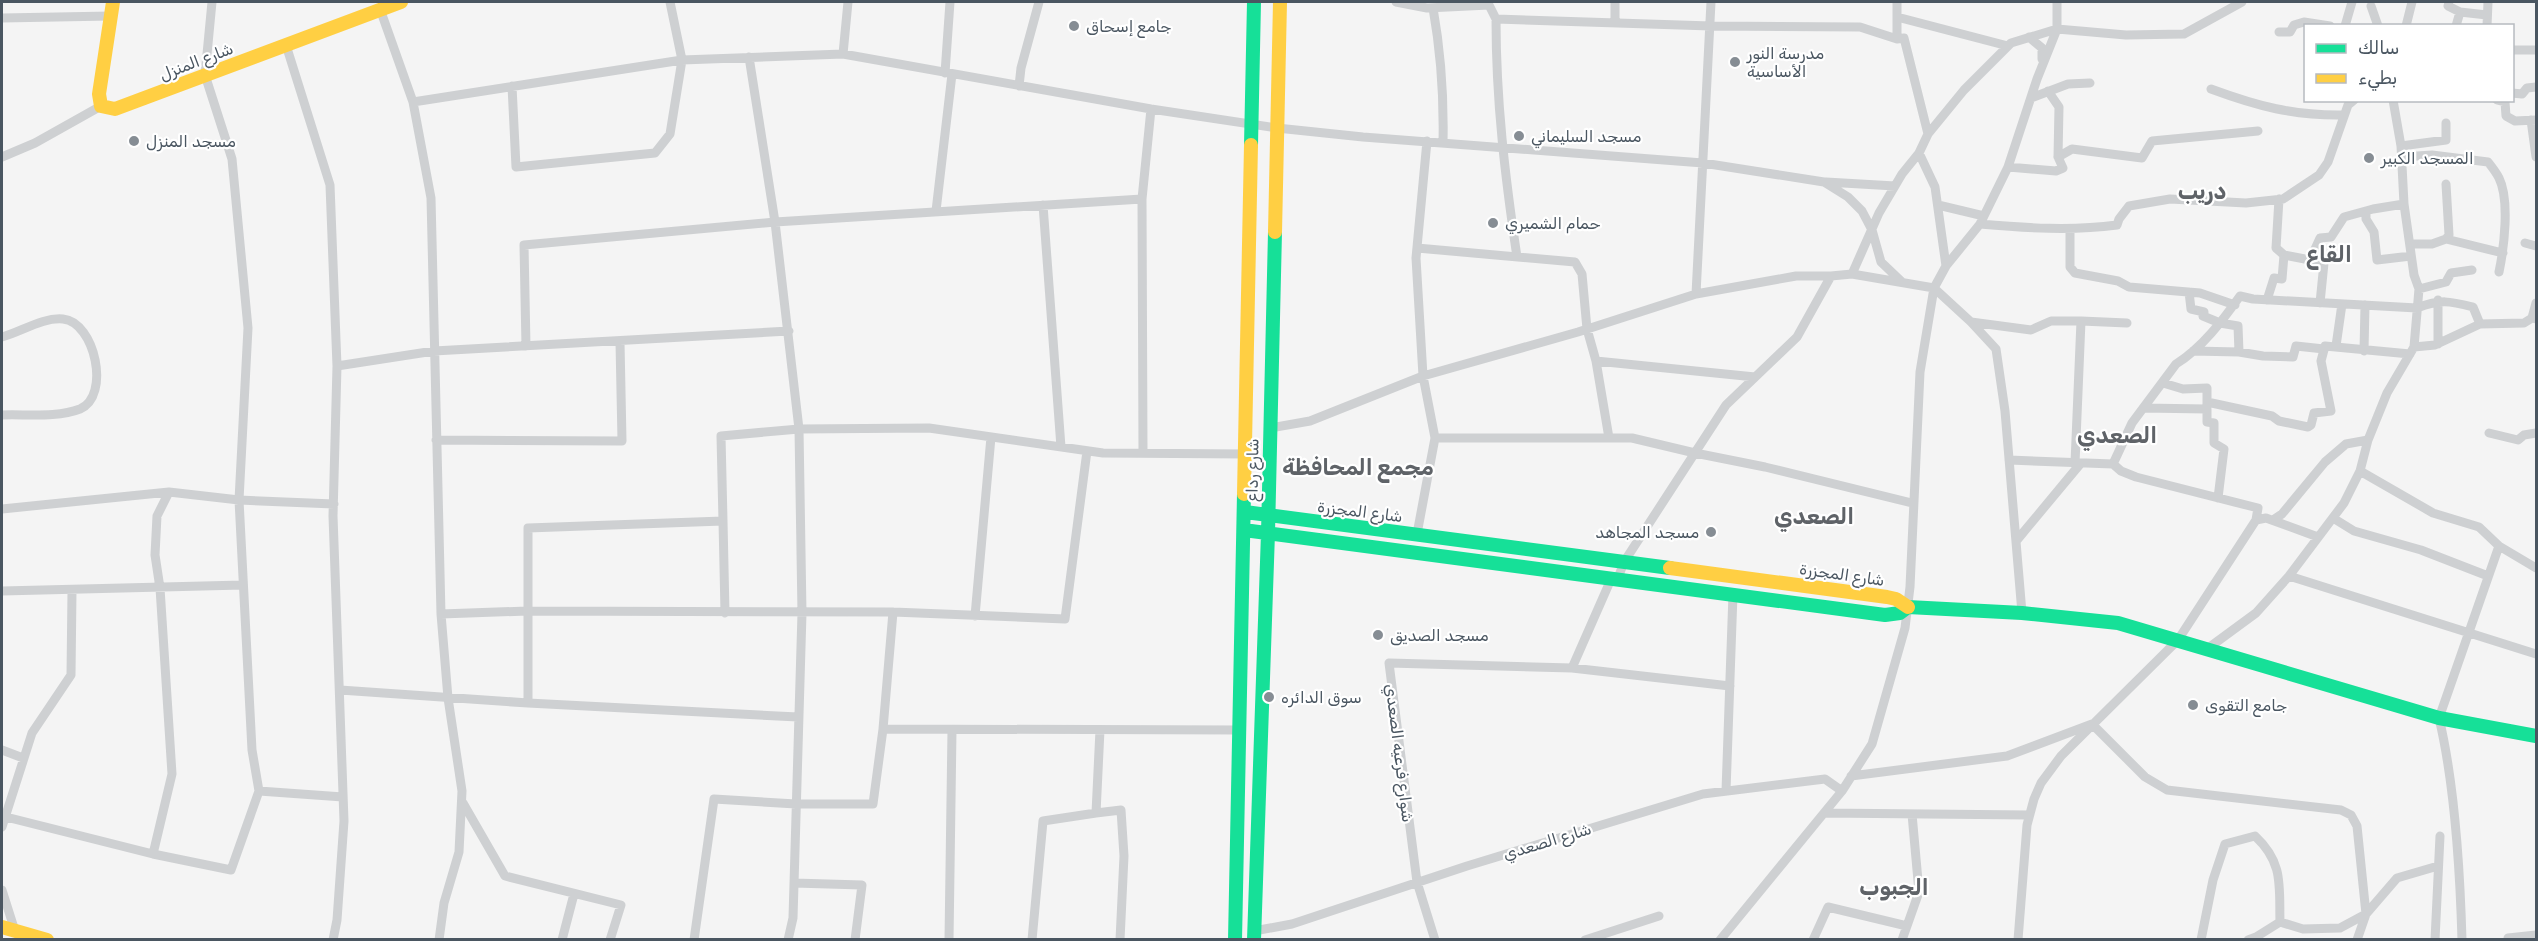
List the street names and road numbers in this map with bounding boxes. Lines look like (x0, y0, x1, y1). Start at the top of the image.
street label: شارع المنزل (157, 39, 237, 86)
street label: شارع رداع (1242, 438, 1265, 502)
street label: شارع المجزرة (1316, 497, 1404, 528)
street label: شارع المجزرة (1798, 559, 1886, 592)
street label: شوارع فرعيه الصعدي (1380, 683, 1417, 824)
street label: شارع الصعدي (1501, 819, 1594, 866)

